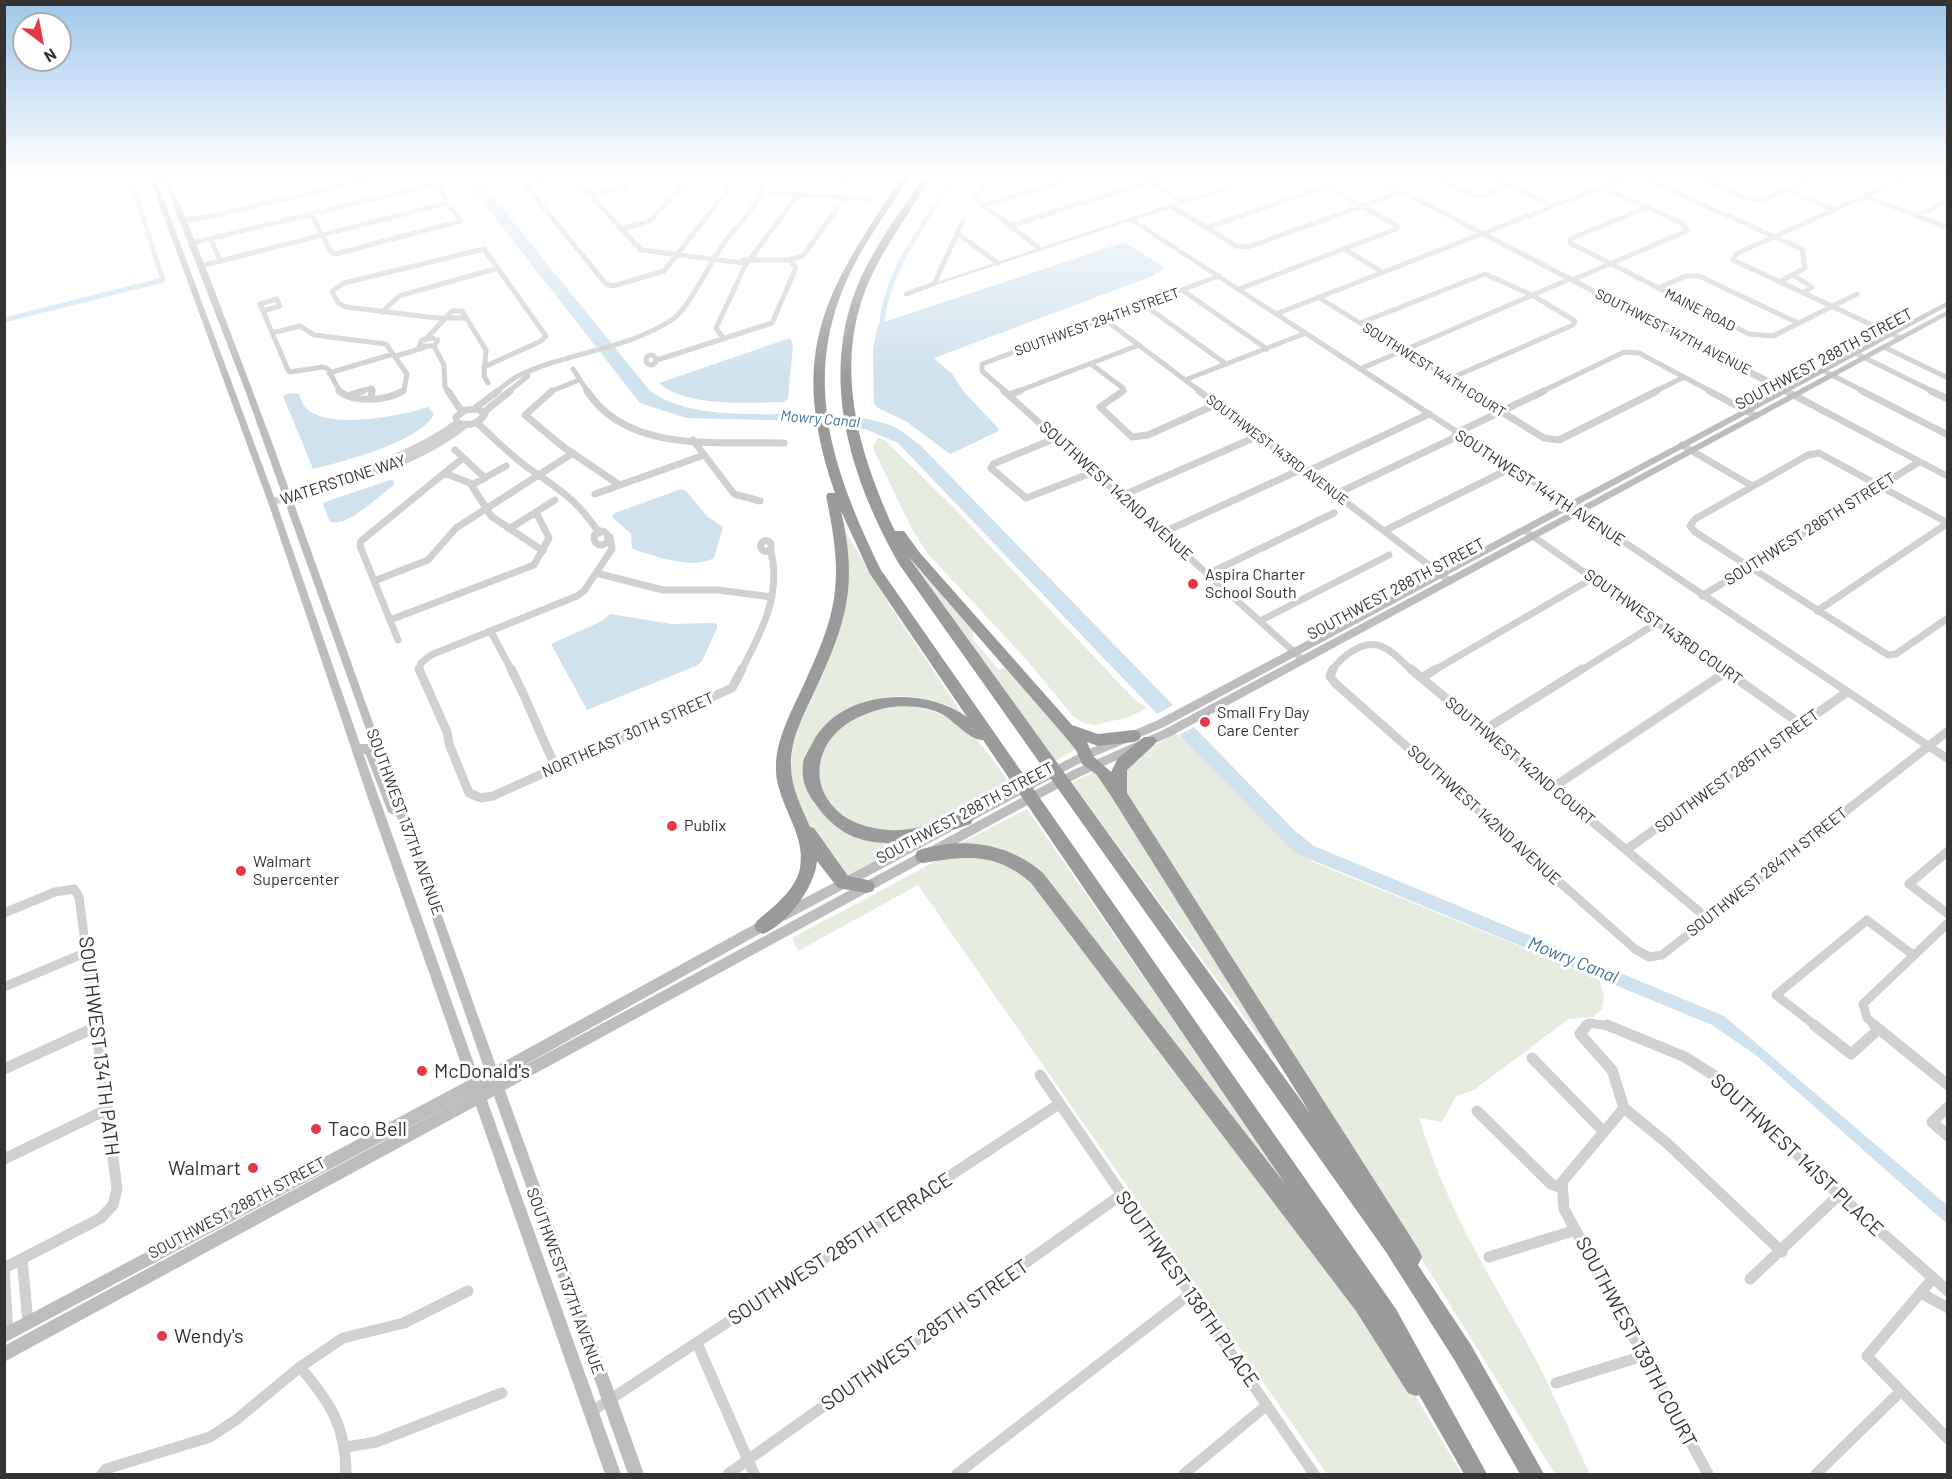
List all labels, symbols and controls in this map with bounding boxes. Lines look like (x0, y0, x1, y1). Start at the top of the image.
north arrow (12, 12, 72, 72)
text: N (41, 45, 60, 67)
street label: SOUTHWEST 294TH STREET (1012, 284, 1182, 360)
street label: SOUTHWEST 147TH AVENUE (1592, 285, 1754, 379)
street label: MAINE ROAD (1662, 285, 1738, 335)
street label: SOUTHWEST 288TH STREET (1732, 304, 1916, 414)
street label: SOUTHWEST 144TH COURT (1359, 319, 1509, 421)
street label: SOUTHWEST 143RD AVENUE (1203, 391, 1351, 509)
water label: Mowry Canal (780, 407, 860, 431)
street label: SOUTHWEST 142ND AVENUE (1035, 417, 1197, 565)
street label: SOUTHWEST 144TH AVENUE (1451, 426, 1629, 550)
street label: WATERSTONE WAY (278, 451, 408, 509)
street label: SOUTHWEST 286TH STREET (1721, 468, 1899, 590)
street label: SOUTHWEST 288TH STREET (1304, 534, 1488, 644)
place label: Aspira Charter School South (1205, 565, 1305, 603)
street label: SOUTHWEST 143RD COURT (1580, 565, 1746, 689)
marker: Aspira Charter School South (1186, 577, 1200, 591)
street label: NORTHEAST 30TH STREET (539, 688, 717, 782)
street label: SOUTHWEST 142ND COURT (1441, 693, 1599, 829)
place label: Small Fry Day Care Center (1217, 703, 1309, 741)
street label: SOUTHWEST 285TH STREET (1651, 705, 1823, 837)
marker: Small Fry Day Care Center (1198, 715, 1212, 729)
street label: SOUTHWEST 137TH AVENUE (362, 726, 448, 918)
street label: SOUTHWEST 142ND AVENUE (1403, 741, 1565, 889)
street label: SOUTHWEST 288TH STREET (873, 758, 1057, 868)
street label: SOUTHWEST 284TH STREET (1683, 803, 1851, 941)
place label: Publix (684, 816, 726, 836)
marker: Publix (665, 819, 679, 833)
place label: Walmart Supercenter (253, 852, 339, 890)
marker: Walmart Supercenter (234, 864, 248, 878)
water label: Mowry Canal (1525, 932, 1621, 988)
street label: SOUTHWEST 134TH PATH (74, 935, 124, 1157)
place label: McDonald's (434, 1059, 530, 1083)
marker: McDonald's (415, 1064, 429, 1078)
street label: SOUTHWEST 141ST PLACE (1706, 1069, 1888, 1241)
place label: Taco Bell (328, 1117, 407, 1141)
marker: Taco Bell (309, 1122, 323, 1136)
street label: SOUTHWEST 288TH STREET (145, 1153, 329, 1263)
place label: Walmart (168, 1156, 241, 1180)
marker: Walmart (246, 1161, 260, 1175)
street label: SOUTHWEST 285TH TERRACE (723, 1168, 957, 1330)
street label: SOUTHWEST 137TH AVENUE (522, 1185, 608, 1377)
street label: SOUTHWEST 138TH PLACE (1110, 1186, 1264, 1392)
street label: SOUTHWEST 139TH COURT (1570, 1233, 1702, 1451)
street label: SOUTHWEST 285TH STREET (817, 1254, 1033, 1416)
place label: Wendy's (174, 1324, 244, 1348)
marker: Wendy's (155, 1329, 169, 1343)

